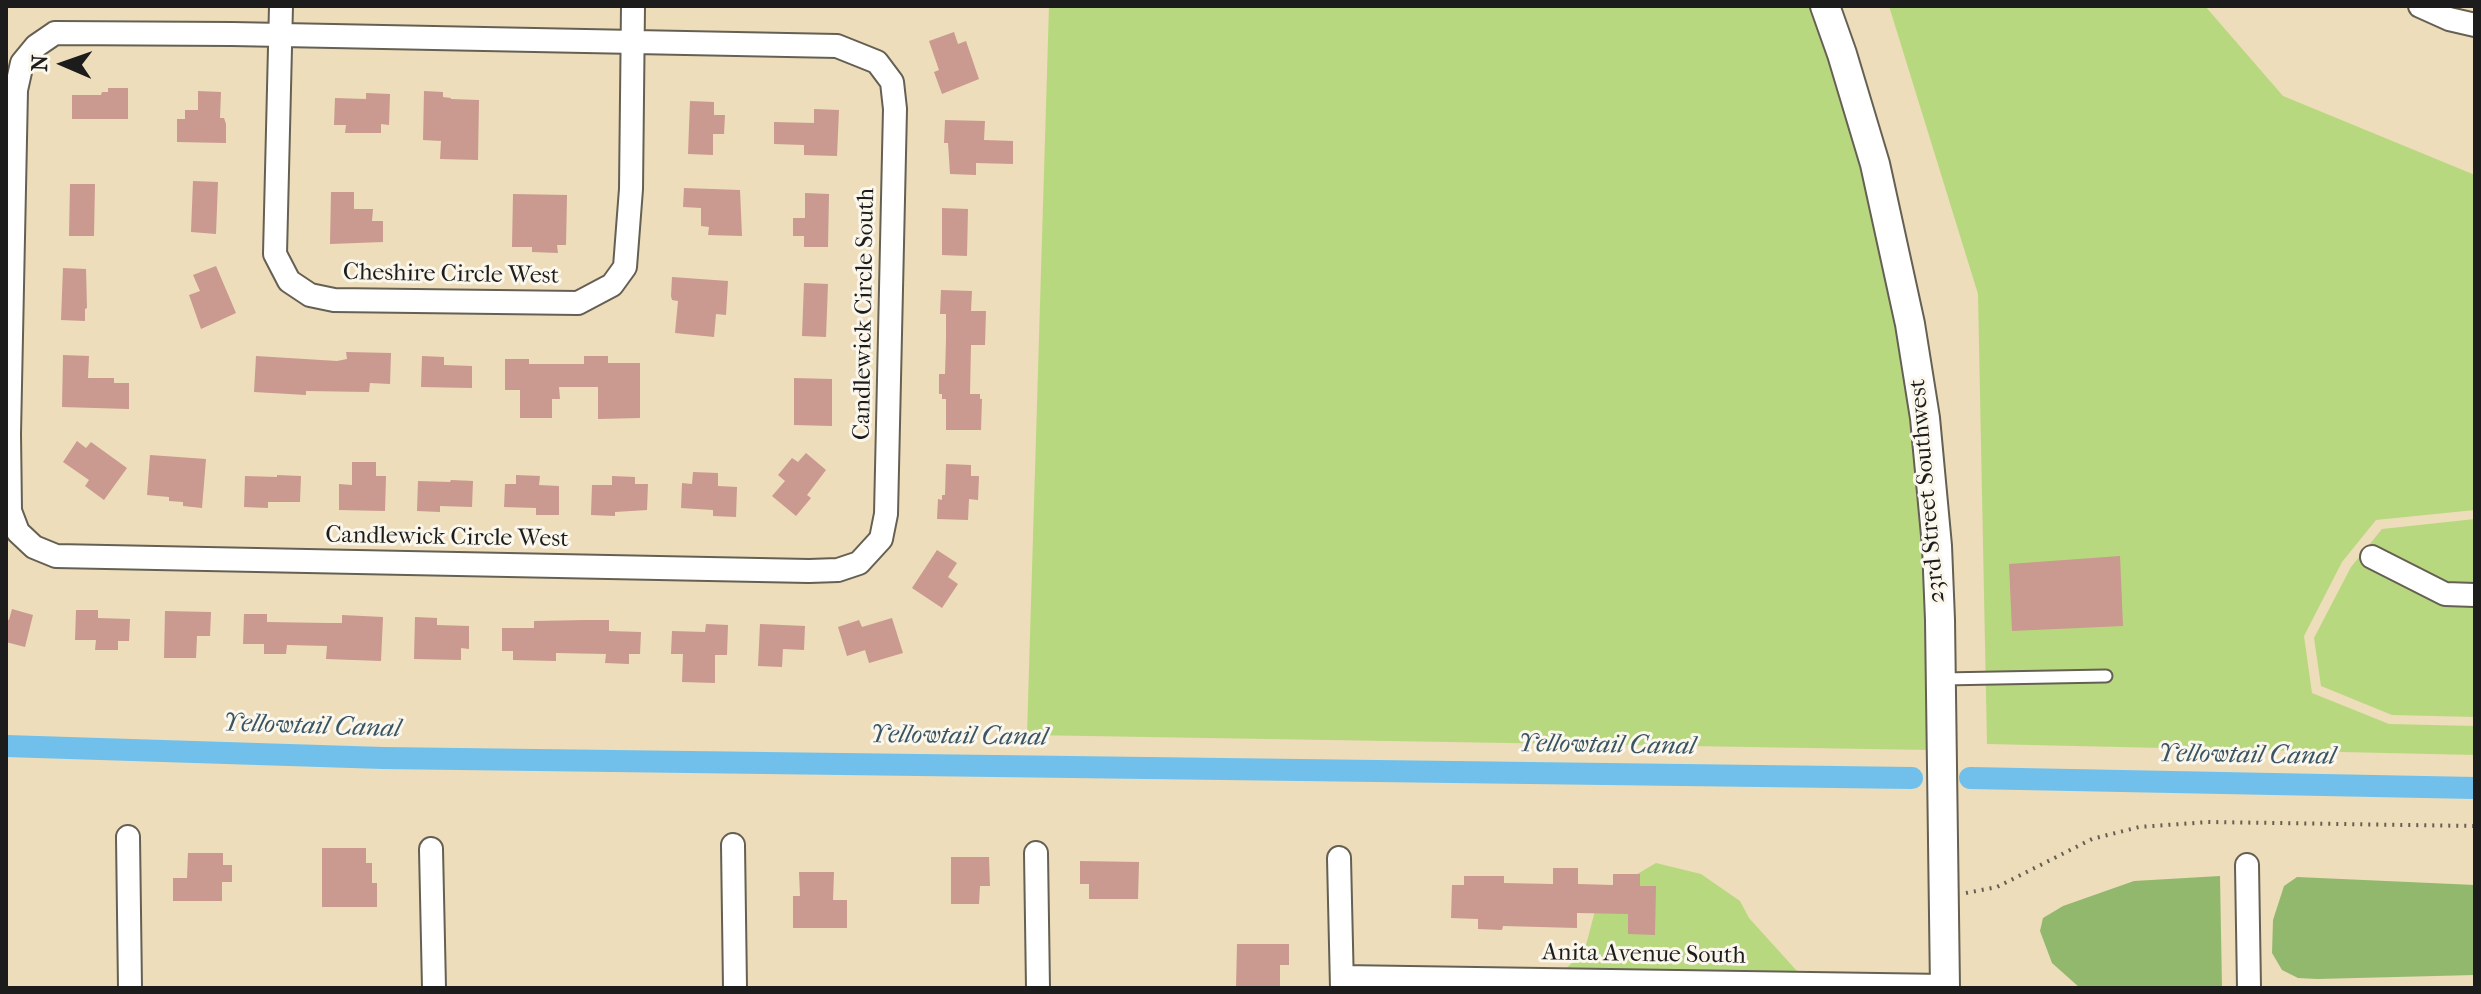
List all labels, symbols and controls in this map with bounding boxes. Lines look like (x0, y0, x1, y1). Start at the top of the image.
north arrow (24, 24, 104, 104)
text: N (27, 54, 53, 72)
street label: Candlewick Circle South (848, 188, 882, 440)
street label: Cheshire Circle West (343, 259, 559, 291)
street label: 23rd Street Southwest (1904, 378, 1952, 604)
street label: Candlewick Circle West (325, 521, 569, 555)
water label: Yellowtail Canal (223, 708, 401, 746)
water label: Yellowtail Canal (870, 720, 1048, 754)
water label: Yellowtail Canal (1518, 729, 1696, 763)
water label: Yellowtail Canal (2158, 739, 2336, 773)
street label: Anita Avenue South (1542, 939, 1746, 971)

